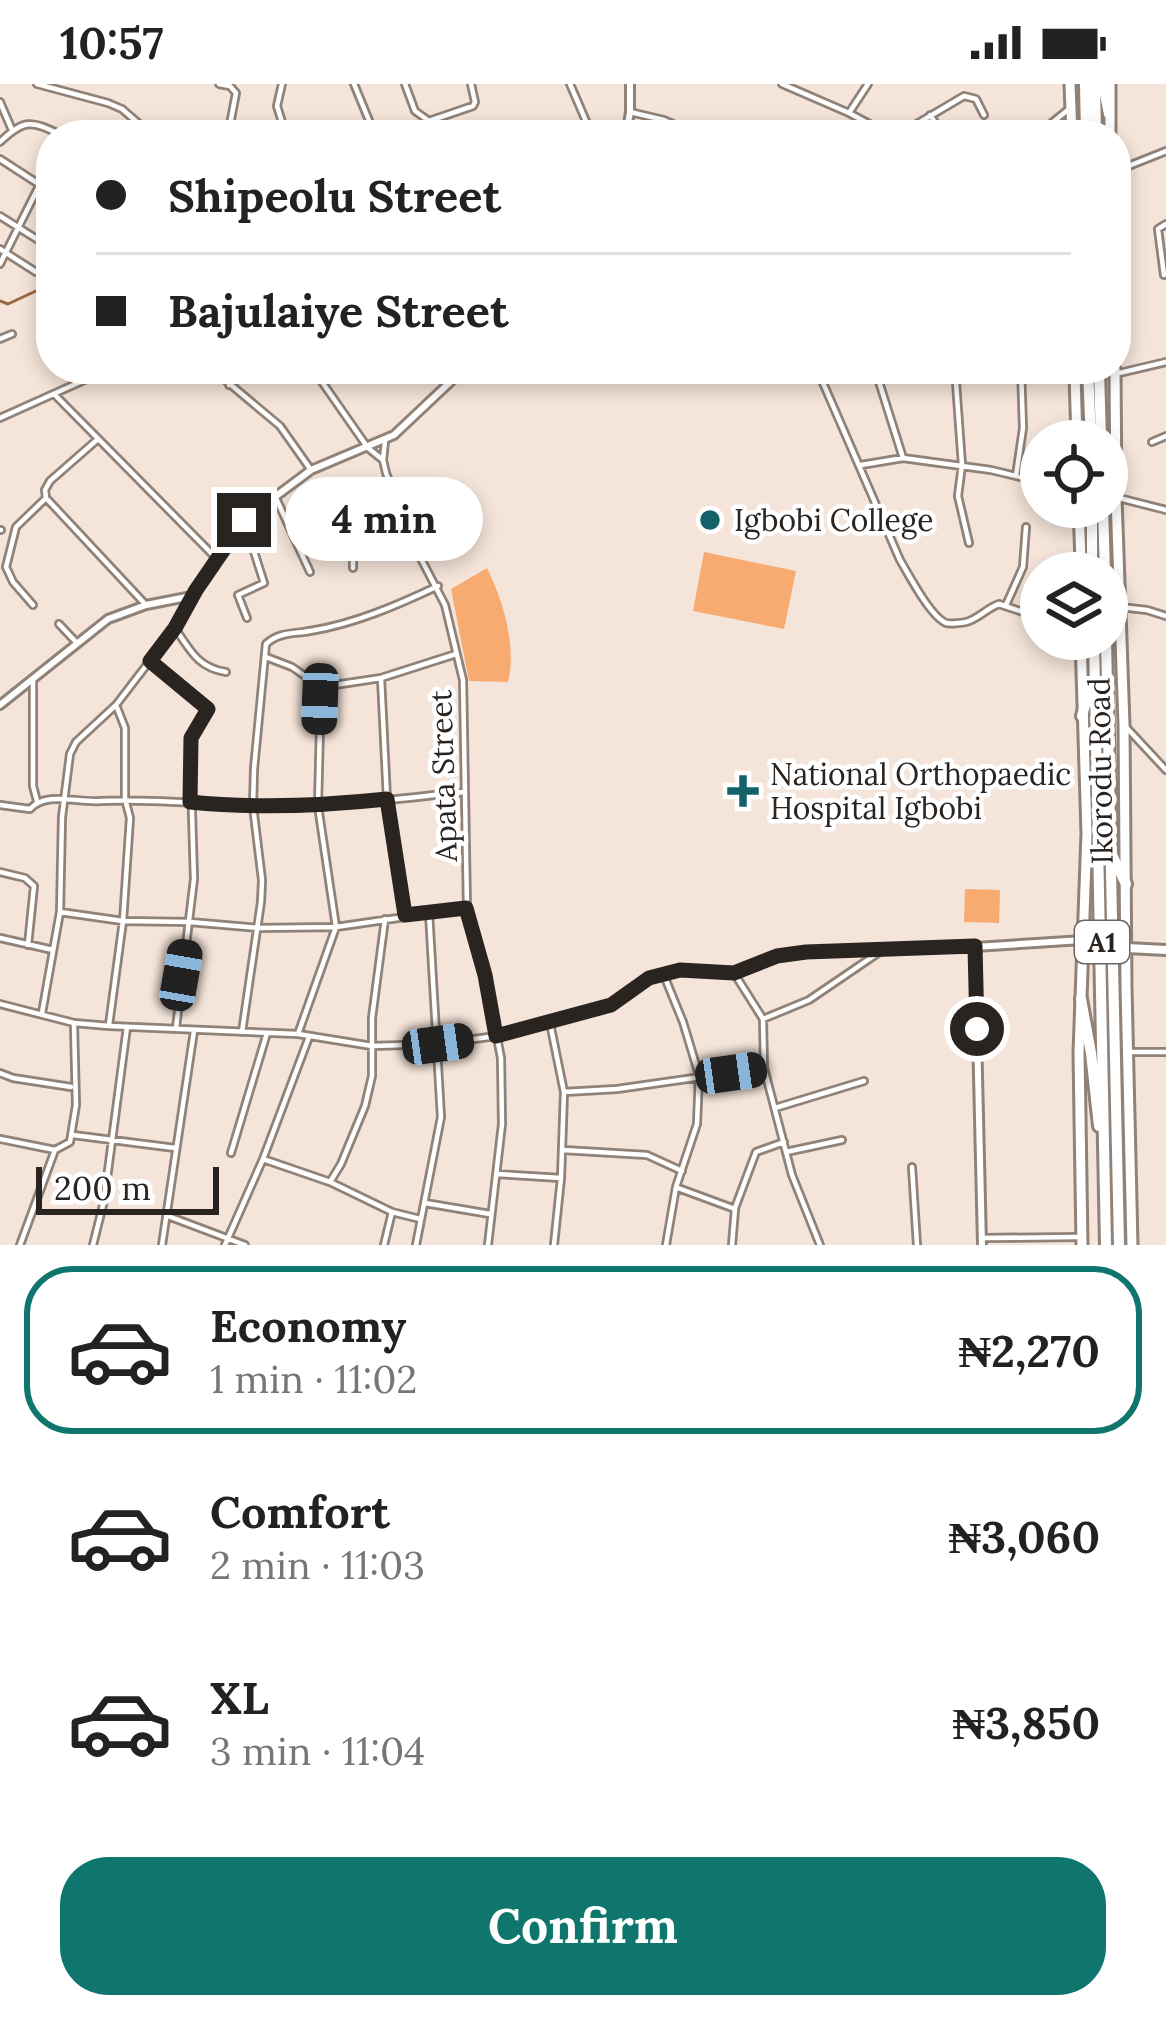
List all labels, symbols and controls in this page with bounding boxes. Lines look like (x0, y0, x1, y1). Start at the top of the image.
text: 10:57 (60, 14, 164, 71)
text: Shipeolu Street (168, 167, 501, 224)
text: Bajulaiye Street (168, 282, 509, 339)
map controls (1020, 420, 1128, 660)
button: locate (1020, 420, 1128, 528)
callout: 4 min (286, 478, 484, 562)
route end (217, 493, 271, 547)
text: 4 min (331, 494, 437, 544)
place label: Igbobi College (734, 501, 934, 540)
marker: Igbobi College (697, 507, 723, 533)
button: layers (1020, 552, 1128, 660)
car (301, 662, 339, 736)
street label: Ikorodu Road (1079, 677, 1121, 865)
street label: Apata Street (421, 689, 465, 864)
place label: National Orthopaedic Hospital Igbobi (770, 755, 1071, 828)
marker: National Orthopaedic Hospital Igbobi (727, 775, 759, 807)
road number: A1 (1075, 921, 1129, 963)
car (157, 936, 205, 1014)
route start (950, 1002, 1004, 1056)
car (400, 1021, 476, 1067)
car (693, 1050, 769, 1096)
scale bar (36, 1161, 219, 1214)
text: 200 m (54, 1167, 151, 1209)
icon: car (66, 1296, 174, 1404)
text: Economy (210, 1297, 406, 1354)
text: ₦2,270 (959, 1322, 1100, 1379)
text: 1 min · 11:02 (210, 1354, 417, 1404)
icon: car (66, 1482, 174, 1590)
text: Comfort (210, 1483, 390, 1540)
text: ₦3,060 (949, 1508, 1100, 1565)
text: 2 min · 11:03 (210, 1540, 425, 1590)
icon: car (66, 1668, 174, 1776)
text: XL (210, 1669, 269, 1726)
text: ₦3,850 (952, 1694, 1100, 1751)
text: 3 min · 11:04 (210, 1726, 425, 1776)
button: Confirm (60, 1857, 1106, 1995)

